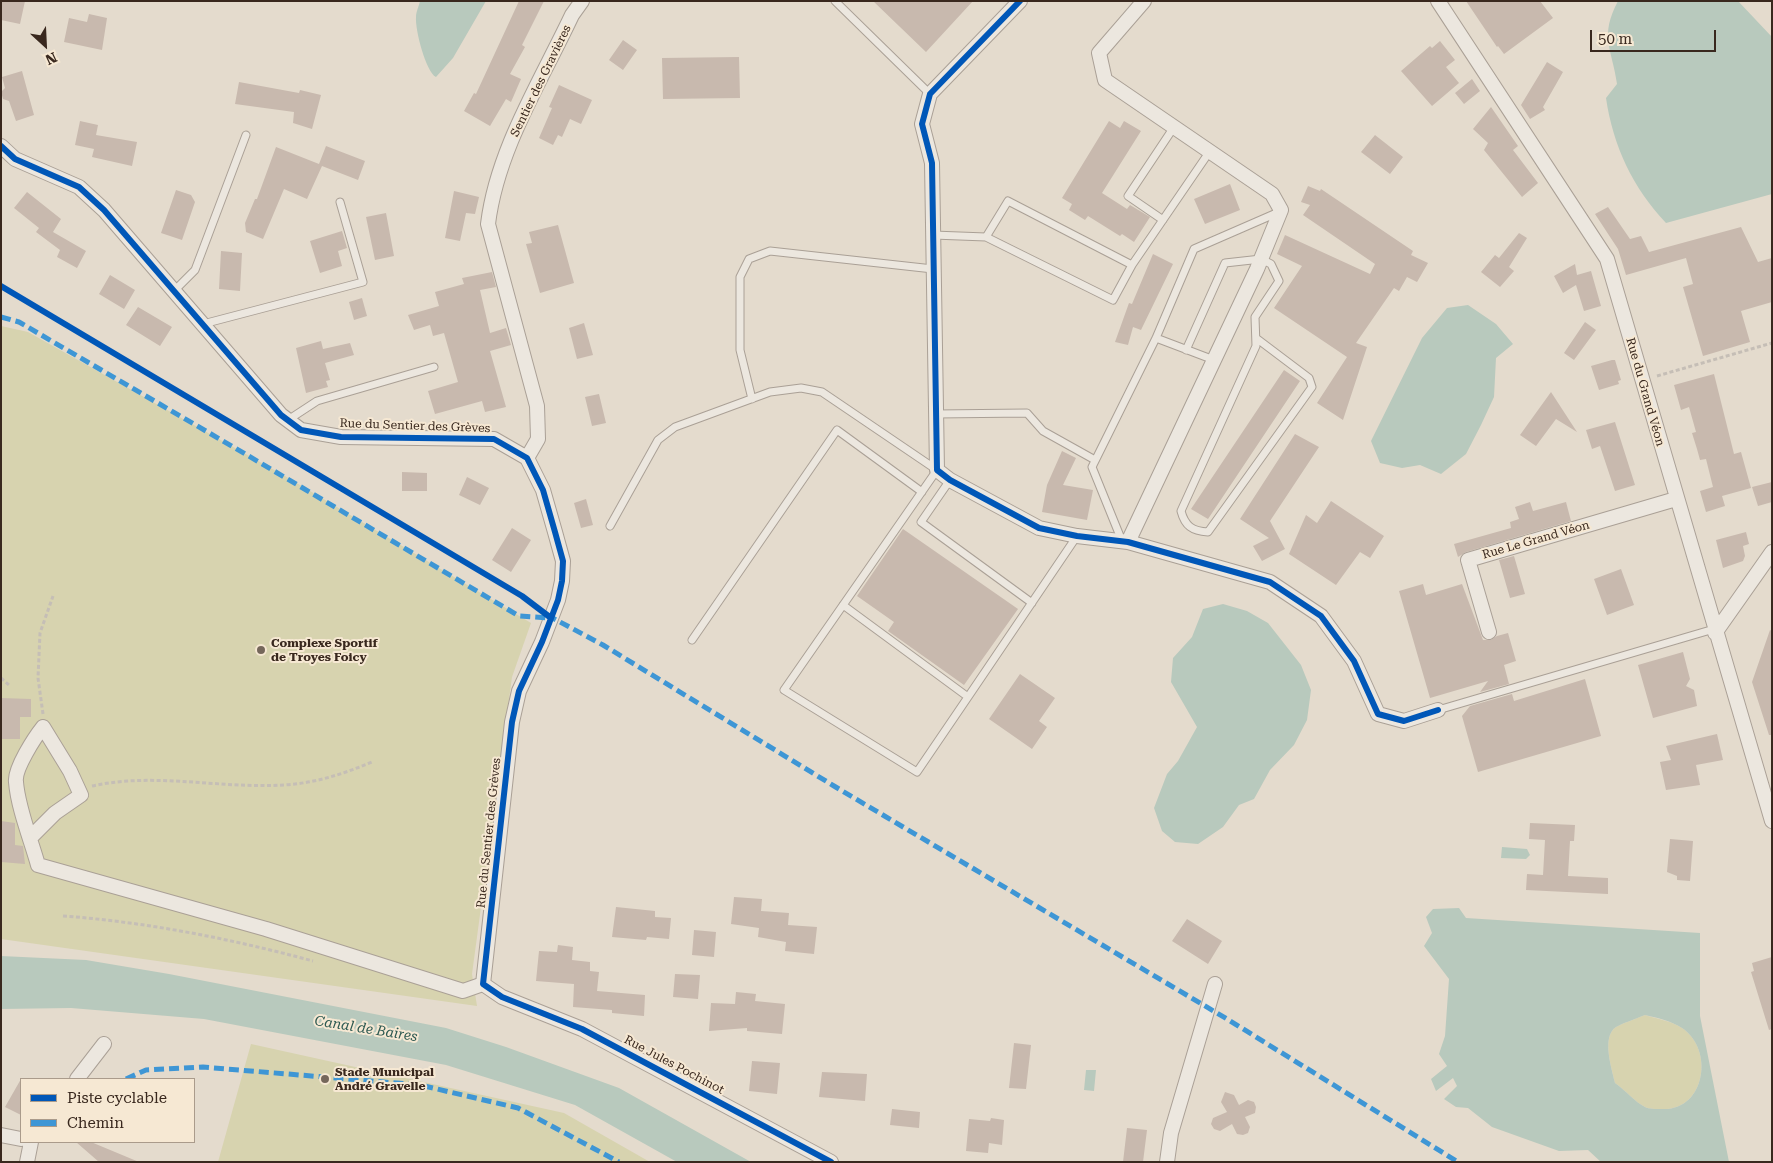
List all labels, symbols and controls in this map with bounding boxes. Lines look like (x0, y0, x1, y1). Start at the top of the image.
north arrow (20, 20, 70, 70)
scale bar (1593, 20, 1719, 52)
street label: Sentier des Gravières (508, 23, 574, 139)
text: 50 m (1598, 30, 1632, 48)
text: N (43, 49, 60, 68)
street label: Rue du Grand Véon (1623, 336, 1667, 448)
street label: Rue du Sentier des Grèves (339, 416, 491, 436)
street label: Rue Le Grand Véon (1481, 518, 1591, 562)
place label: Complexe Sportif de Troyes Foicy (271, 636, 378, 664)
marker: Complexe Sportif de Troyes Foicy (255, 644, 267, 656)
street label: Rue du Sentier des Grèves (474, 757, 504, 909)
water label: Canal de Baires (313, 1013, 419, 1045)
street label: Rue Jules Pochinot (622, 1033, 726, 1097)
place label: Stade Municipal André Gravelle (335, 1065, 434, 1093)
marker: Stade Municipal André Gravelle (319, 1073, 331, 1085)
legend (20, 1078, 195, 1143)
text: Piste cyclable (67, 1089, 167, 1107)
text: Chemin (67, 1114, 124, 1132)

